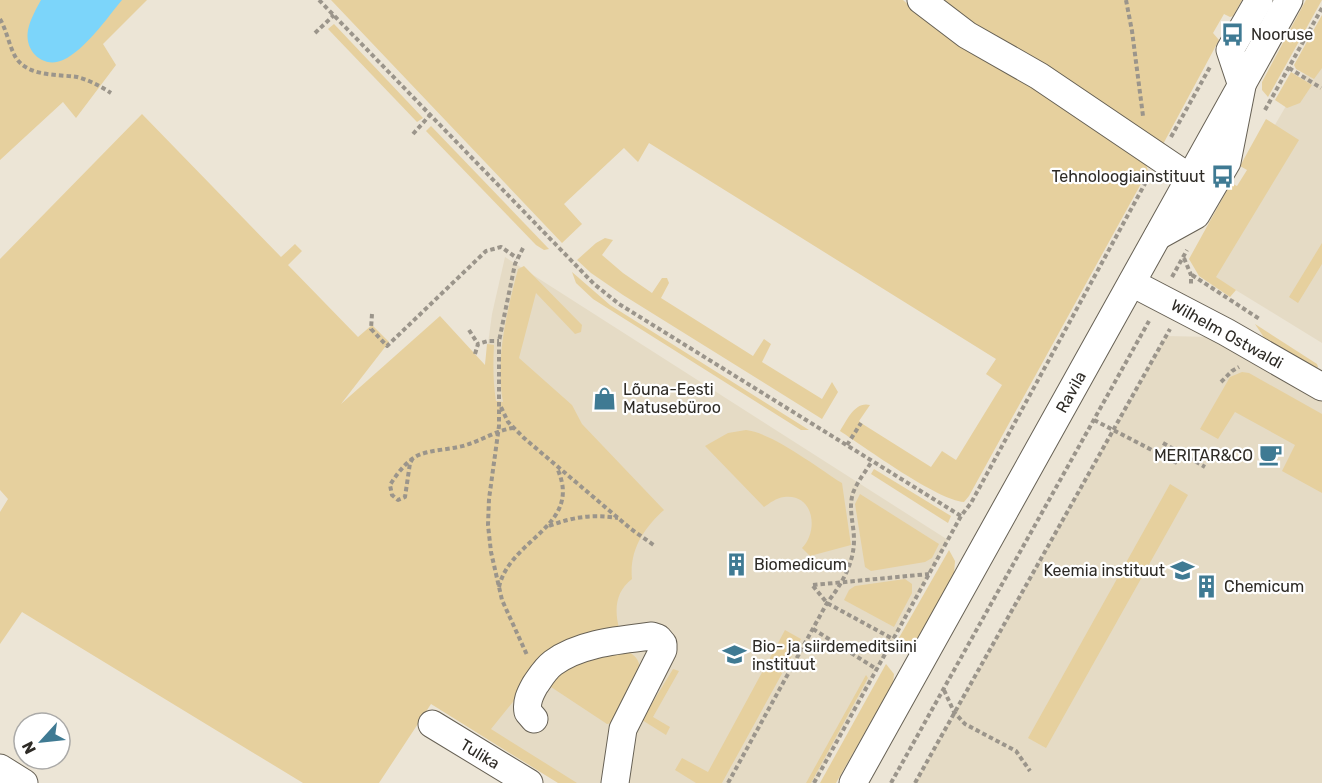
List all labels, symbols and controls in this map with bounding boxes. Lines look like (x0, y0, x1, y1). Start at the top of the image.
bus stop icon: Nooruse (1220, 21, 1246, 47)
place label: Nooruse (1251, 25, 1313, 44)
bus stop icon: Tehnoloogiainstituut (1210, 163, 1236, 189)
place label: Tehnoloogiainstituut (1052, 167, 1205, 186)
street label: Wilhelm Ostwaldi (1168, 295, 1286, 373)
street label: Ravila (1052, 368, 1090, 416)
place label: Lõuna-Eesti Matusebüroo (623, 380, 721, 417)
shop icon: Lõuna-Eesti Matusebüroo (592, 385, 618, 411)
cafe icon: MERITAR&CO (1258, 442, 1284, 468)
place label: MERITAR&CO (1154, 446, 1253, 465)
building icon: Biomedicum (723, 551, 749, 577)
place label: Biomedicum (754, 555, 847, 574)
school or university icon: Keemia instituut (1170, 557, 1196, 583)
place label: Keemia instituut (1043, 561, 1165, 580)
building icon: Chemicum (1193, 573, 1219, 599)
place label: Chemicum (1224, 577, 1304, 596)
place label: Bio- ja siirdemeditsiini instituut (752, 637, 917, 674)
school or university icon: Bio- ja siirdemeditsiini instituut (721, 642, 747, 668)
north arrow (12, 711, 72, 771)
street label: Tulika (457, 735, 503, 773)
text: N (18, 738, 40, 757)

